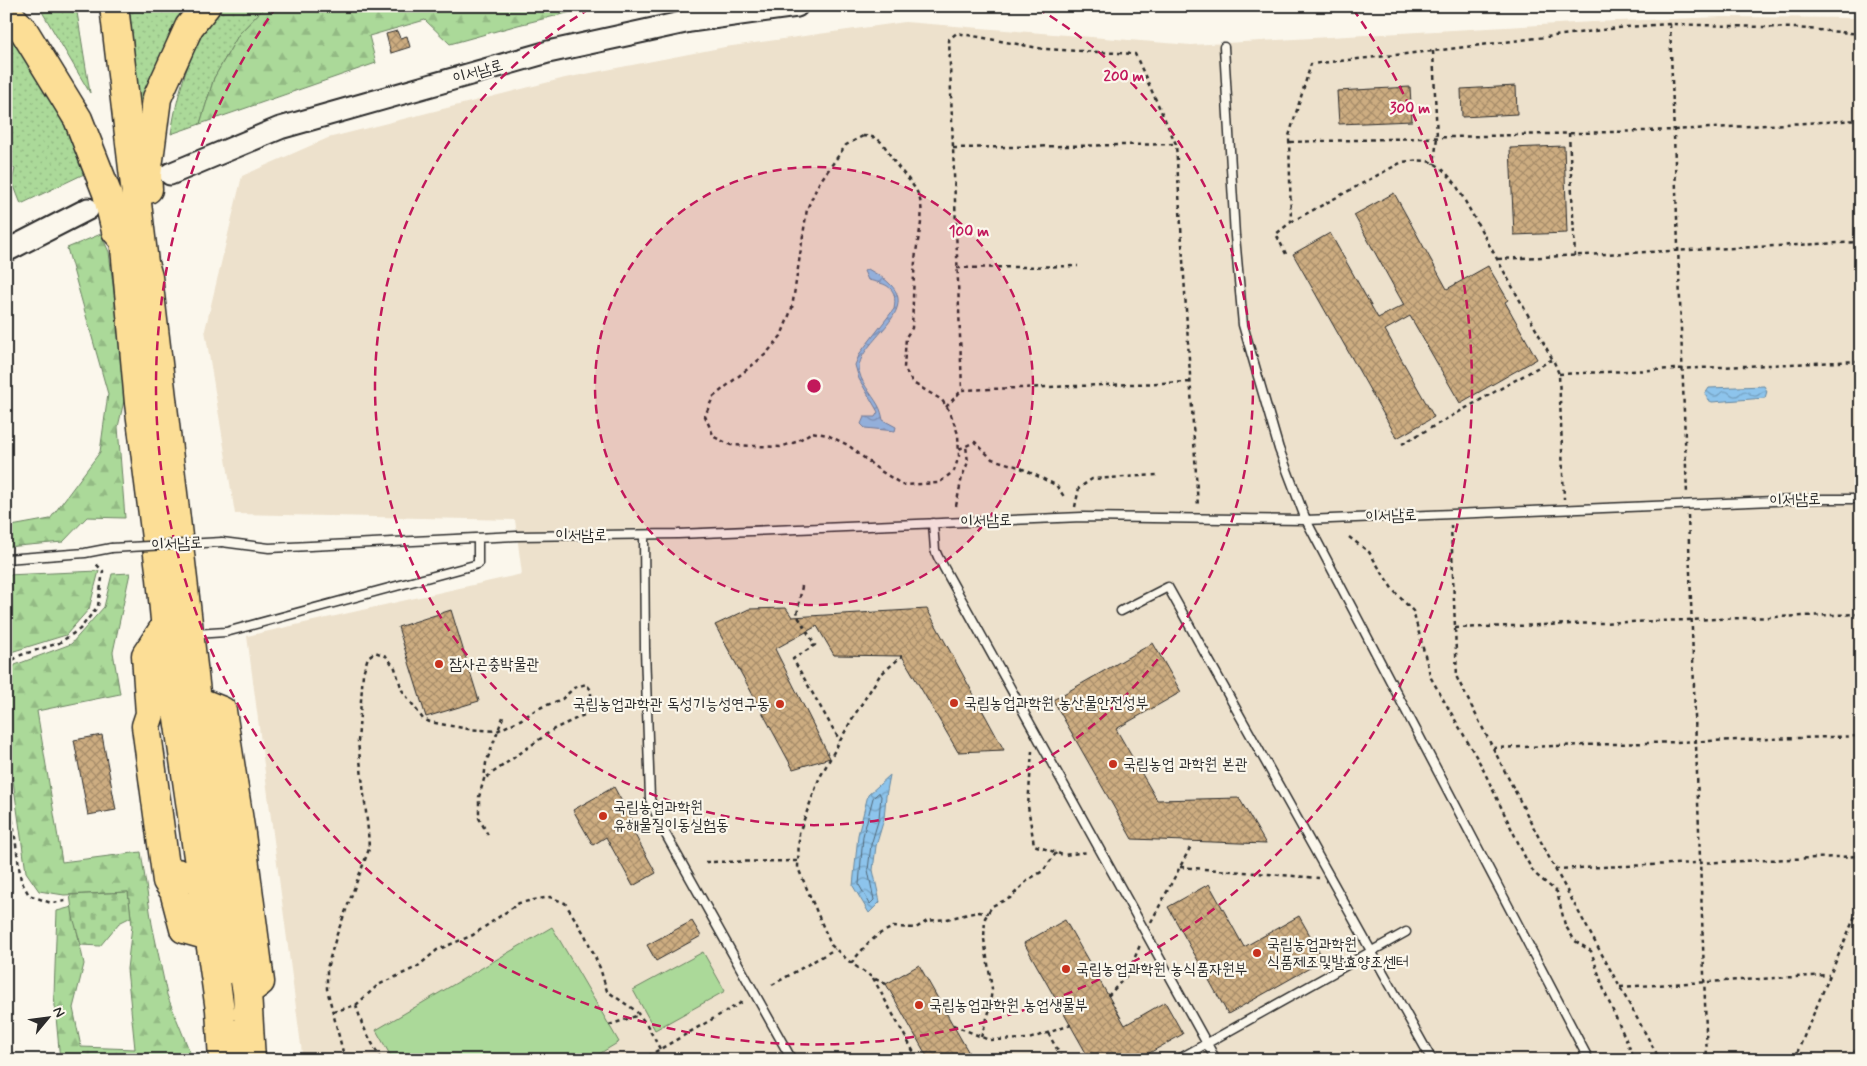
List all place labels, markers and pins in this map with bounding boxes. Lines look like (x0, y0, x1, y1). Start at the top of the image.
centre of rings (805, 377, 823, 395)
place label: 잠사곤충박물관 (449, 654, 539, 675)
marker: 잠사곤충박물관 (433, 658, 445, 670)
place label: 국립농업과학원 농산물안전성부 (964, 693, 1149, 714)
place label: 국립농업과학관 독성기능성연구동 (573, 694, 770, 715)
marker: 국립농업과학원 농산물안전성부 (948, 697, 960, 709)
marker: 국립농업과학관 독성기능성연구동 (774, 698, 786, 710)
place label: 국립농업 과학원 본관 (1123, 754, 1248, 775)
marker: 국립농업 과학원 본관 (1107, 758, 1119, 770)
place label: 국립농업과학원 유해물질이동실험동 (613, 797, 729, 836)
marker: 국립농업과학원 유해물질이동실험동 (597, 810, 609, 822)
place label: 국립농업과학원 식품제조및발효양조센터 (1267, 934, 1409, 973)
marker: 국립농업과학원 식품제조및발효양조센터 (1251, 947, 1263, 959)
place label: 국립농업과학원 농식품자원부 (1076, 959, 1248, 980)
marker: 국립농업과학원 농식품자원부 (1060, 963, 1072, 975)
place label: 국립농업과학원 농업생물부 (929, 995, 1088, 1016)
marker: 국립농업과학원 농업생물부 (913, 999, 925, 1011)

